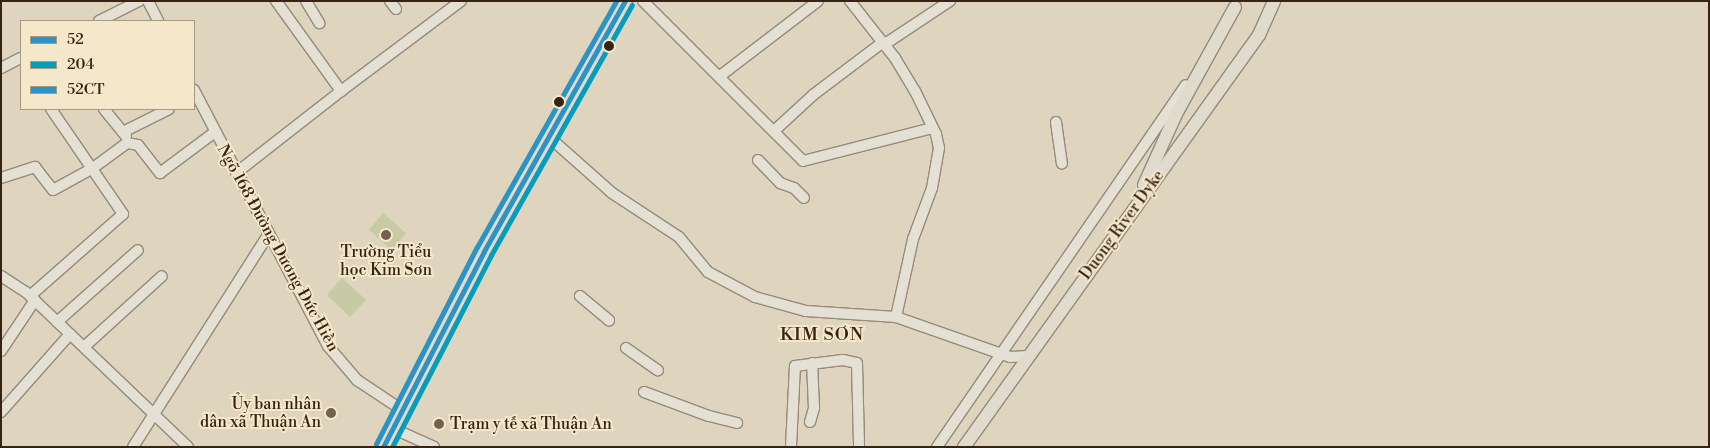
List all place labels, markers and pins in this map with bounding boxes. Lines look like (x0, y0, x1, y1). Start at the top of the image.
unlabelled marker (604, 41, 614, 51)
unlabelled marker (554, 97, 564, 107)
marker: Trường Tiểu học Kim Sơn (380, 229, 392, 241)
place label: Trường Tiểu học Kim Sơn (340, 242, 432, 280)
place label: Ủy ban nhân dân xã Thuận An (200, 394, 321, 432)
marker: Ủy ban nhân dân xã Thuận An (325, 407, 337, 419)
place label: Trạm y tế xã Thuận An (450, 414, 612, 434)
marker: Trạm y tế xã Thuận An (432, 417, 446, 431)

